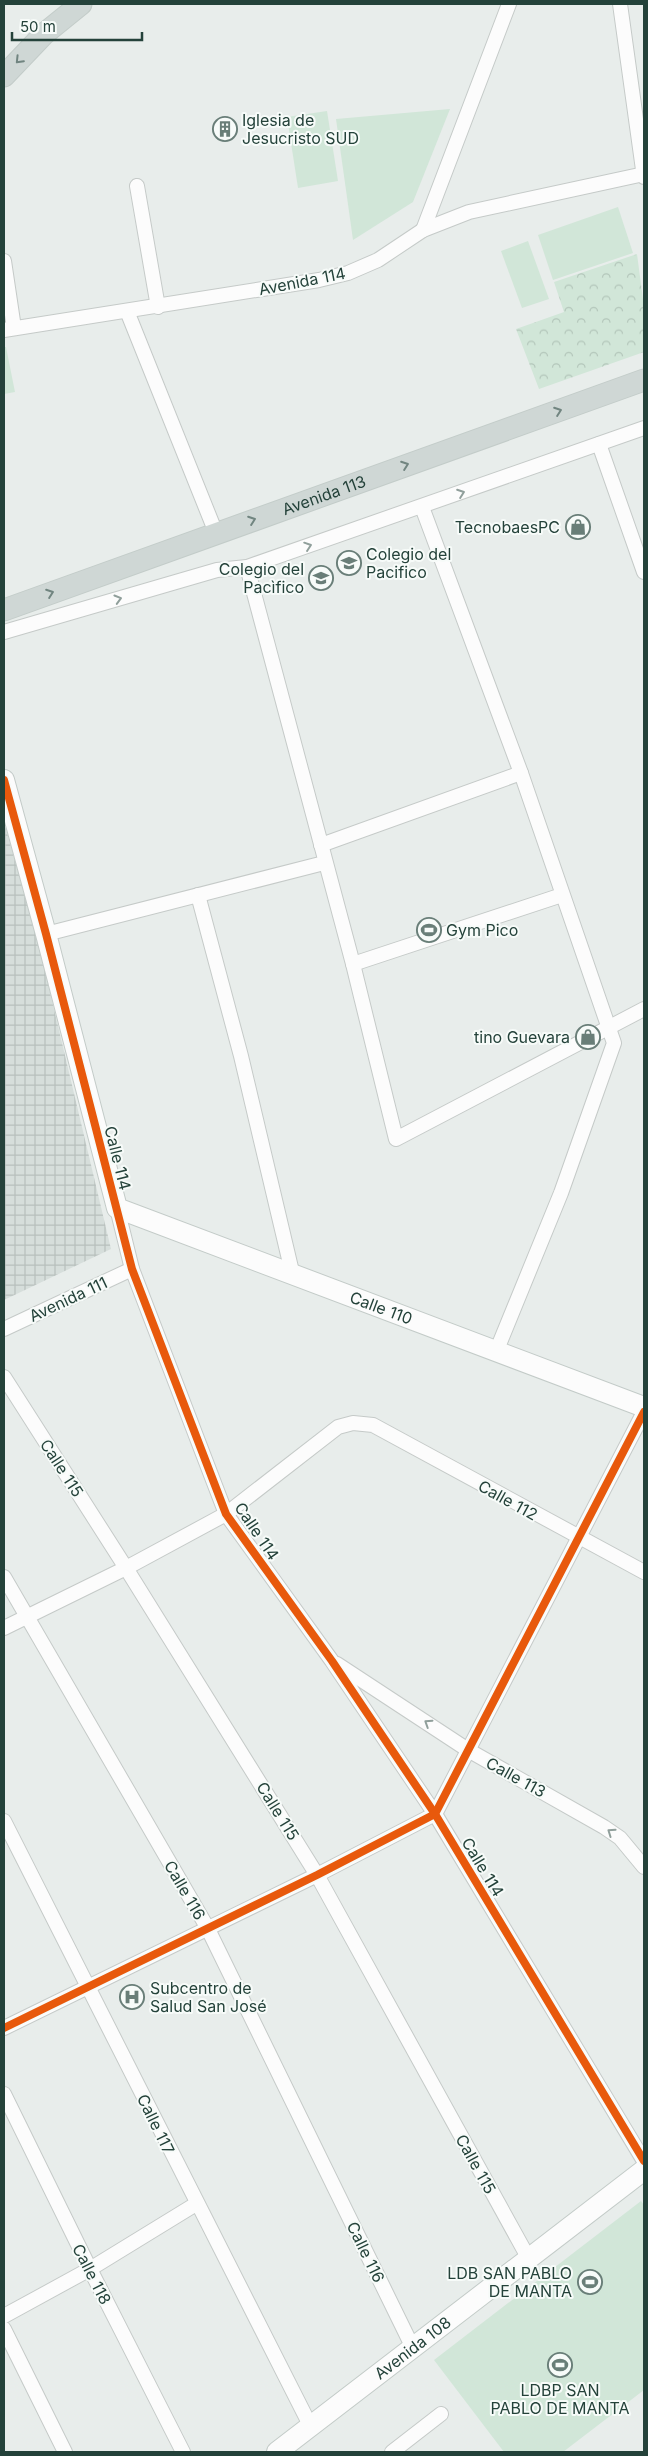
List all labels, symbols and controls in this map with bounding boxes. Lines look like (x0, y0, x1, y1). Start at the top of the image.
scale bar (12, 10, 142, 42)
text: 50 m (20, 17, 56, 36)
one-way arrow (16, 54, 25, 63)
place label: Iglesia de Jesucristo SUD (242, 110, 359, 148)
building icon: Iglesia de Jesucristo SUD (212, 116, 238, 142)
street label: Avenida 114 (257, 263, 347, 299)
one-way arrow (553, 407, 562, 417)
one-way arrow (400, 461, 408, 471)
street label: Avenida 113 (279, 471, 369, 519)
one-way arrow (457, 489, 465, 499)
shop icon: TecnobaesPC (565, 514, 591, 540)
one-way arrow (247, 516, 255, 526)
place label: TecnobaesPC (455, 517, 560, 537)
one-way arrow (303, 542, 311, 552)
place label: Colegio del Pacifico (366, 544, 451, 582)
school or university icon: Colegio del Pacifico (336, 550, 362, 576)
place label: Colegio del Pacìfico (219, 559, 304, 597)
school or university icon: Colegio del Pacìfico (308, 565, 334, 591)
one-way arrow (45, 589, 53, 599)
one-way arrow (113, 595, 122, 605)
sports icon: Gym Pico (416, 917, 442, 943)
place label: Gym Pico (446, 920, 518, 940)
shop icon: tino Guevara (575, 1024, 601, 1050)
place label: tino Guevara (474, 1027, 570, 1047)
street label: Calle 114 (100, 1124, 136, 1192)
street label: Avenida 111 (26, 1272, 110, 1326)
street label: Calle 110 (347, 1287, 415, 1329)
street label: Calle 115 (36, 1435, 88, 1501)
street label: Calle 112 (475, 1475, 541, 1525)
street label: Calle 114 (230, 1498, 284, 1564)
one-way arrow (424, 1720, 433, 1730)
street label: Calle 113 (483, 1752, 549, 1802)
street label: Calle 115 (252, 1778, 304, 1844)
one-way arrow (608, 1829, 617, 1837)
street label: Calle 114 (458, 1834, 508, 1900)
street label: Calle 116 (160, 1857, 210, 1923)
place label: Subcentro de Salud San José (150, 1978, 267, 2016)
hospital icon: Subcentro de Salud San José (119, 1984, 145, 2010)
street label: Calle 117 (133, 2091, 179, 2157)
street label: Calle 115 (451, 2131, 501, 2197)
street label: Calle 116 (343, 2218, 389, 2286)
street label: Calle 118 (68, 2240, 116, 2308)
place label: LDB SAN PABLO DE MANTA (447, 2263, 572, 2301)
sports icon: LDB SAN PABLO DE MANTA (577, 2269, 603, 2295)
street label: Avenida 108 (370, 2312, 455, 2383)
sports icon: LDBP SAN PABLO DE MANTA (547, 2352, 573, 2378)
place label: LDBP SAN PABLO DE MANTA (490, 2380, 630, 2418)

